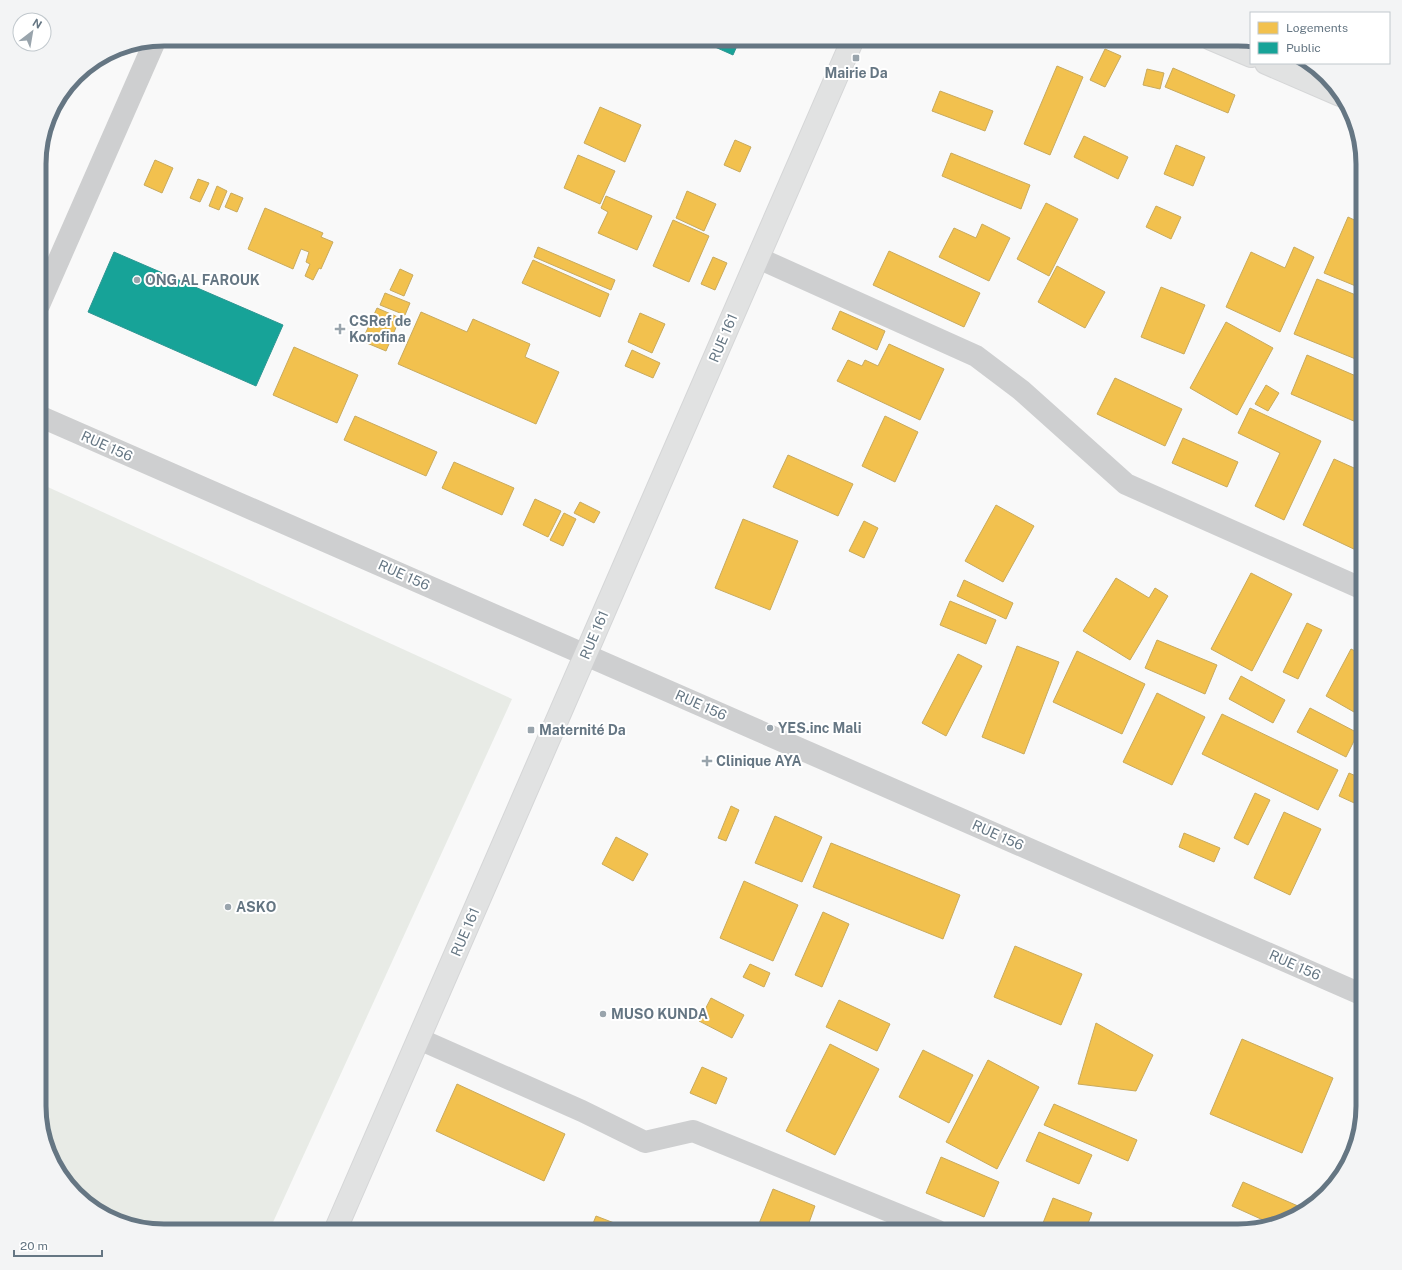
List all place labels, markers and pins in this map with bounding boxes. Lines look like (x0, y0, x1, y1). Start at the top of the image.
marker: Mairie Da (851, 53, 861, 63)
place label: Mairie Da (824, 65, 888, 81)
place label: ONG AL FAROUK (145, 272, 260, 288)
marker: ONG AL FAROUK (132, 275, 142, 285)
place label: CSRef de Korofina (349, 313, 411, 345)
marker: CSRef de Korofina (334, 323, 346, 335)
place label: YES.inc Mali (778, 720, 862, 736)
place label: Maternité Da (539, 722, 626, 738)
marker: YES.inc Mali (765, 723, 775, 733)
marker: Maternité Da (526, 725, 536, 735)
place label: Clinique AYA (716, 753, 802, 769)
marker: Clinique AYA (701, 755, 713, 767)
place label: ASKO (236, 899, 276, 915)
marker: ASKO (223, 902, 233, 912)
place label: MUSO KUNDA (611, 1006, 708, 1022)
marker: MUSO KUNDA (598, 1009, 608, 1019)

